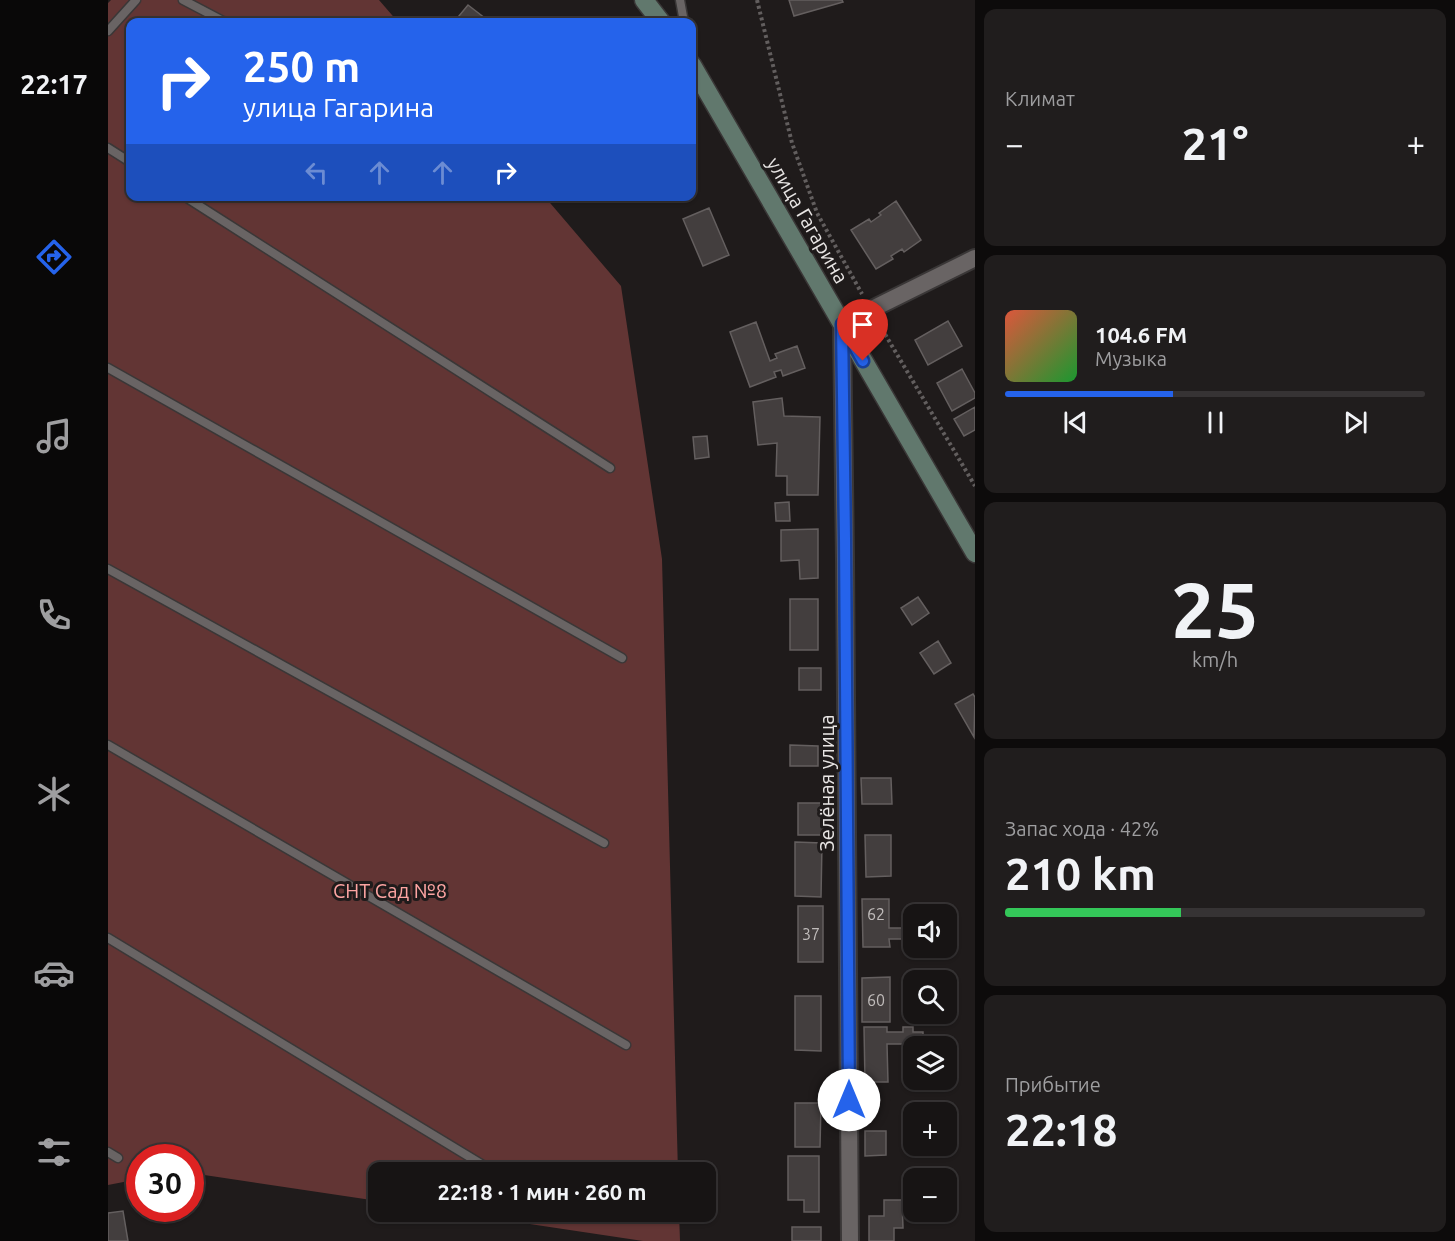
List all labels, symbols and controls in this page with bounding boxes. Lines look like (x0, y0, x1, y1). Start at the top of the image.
icon: right (144, 42, 222, 120)
text: 250 m (243, 43, 360, 90)
text: 22:17 (20, 69, 88, 99)
text: Климат (1005, 87, 1075, 110)
text: улица Гагарина (243, 92, 434, 122)
text: 21° (1182, 118, 1248, 169)
text: − (1005, 125, 1024, 162)
text: + (1406, 125, 1425, 162)
street label: улица Гагарина (763, 153, 853, 287)
icon: left (300, 156, 333, 189)
icon: ahead (363, 156, 396, 189)
icon: ahead (426, 156, 459, 189)
icon: right (489, 156, 522, 189)
icon: directions (33, 236, 75, 278)
pin (837, 299, 888, 361)
icon: arrive (846, 308, 879, 341)
text: 104.6 FM (1095, 322, 1187, 347)
text: Музыка (1095, 347, 1167, 370)
icon: previous (1059, 406, 1092, 439)
icon: pause (1199, 406, 1232, 439)
icon: next (1339, 406, 1372, 439)
icon: music (33, 415, 75, 457)
text: 25 (1171, 565, 1259, 653)
icon: phone (33, 594, 75, 636)
text: km/h (1192, 648, 1238, 671)
street label: Зелёная улица (815, 714, 838, 852)
icon: climate (33, 773, 75, 815)
text: Запас хода · 42% (1005, 817, 1159, 840)
text: 210 km (1005, 848, 1156, 899)
park label: СНТ Сад №8 (333, 879, 447, 902)
map controls (903, 904, 957, 1222)
button: sound (903, 904, 957, 958)
house number: 62 (867, 905, 885, 923)
house number: 37 (802, 925, 820, 943)
icon: car (33, 952, 75, 994)
button: search (903, 970, 957, 1024)
house number: 60 (867, 991, 885, 1009)
button: layers (903, 1036, 957, 1090)
position arrow (817, 1068, 881, 1132)
text: Прибытие (1005, 1073, 1101, 1096)
button: + (903, 1102, 957, 1156)
text: 22:18 (1005, 1104, 1118, 1155)
icon: filters (33, 1131, 75, 1173)
speed limit sign: 30 (126, 1144, 204, 1222)
button: − (903, 1168, 957, 1222)
text: 22:18 · 1 мин · 260 m (438, 1179, 646, 1204)

